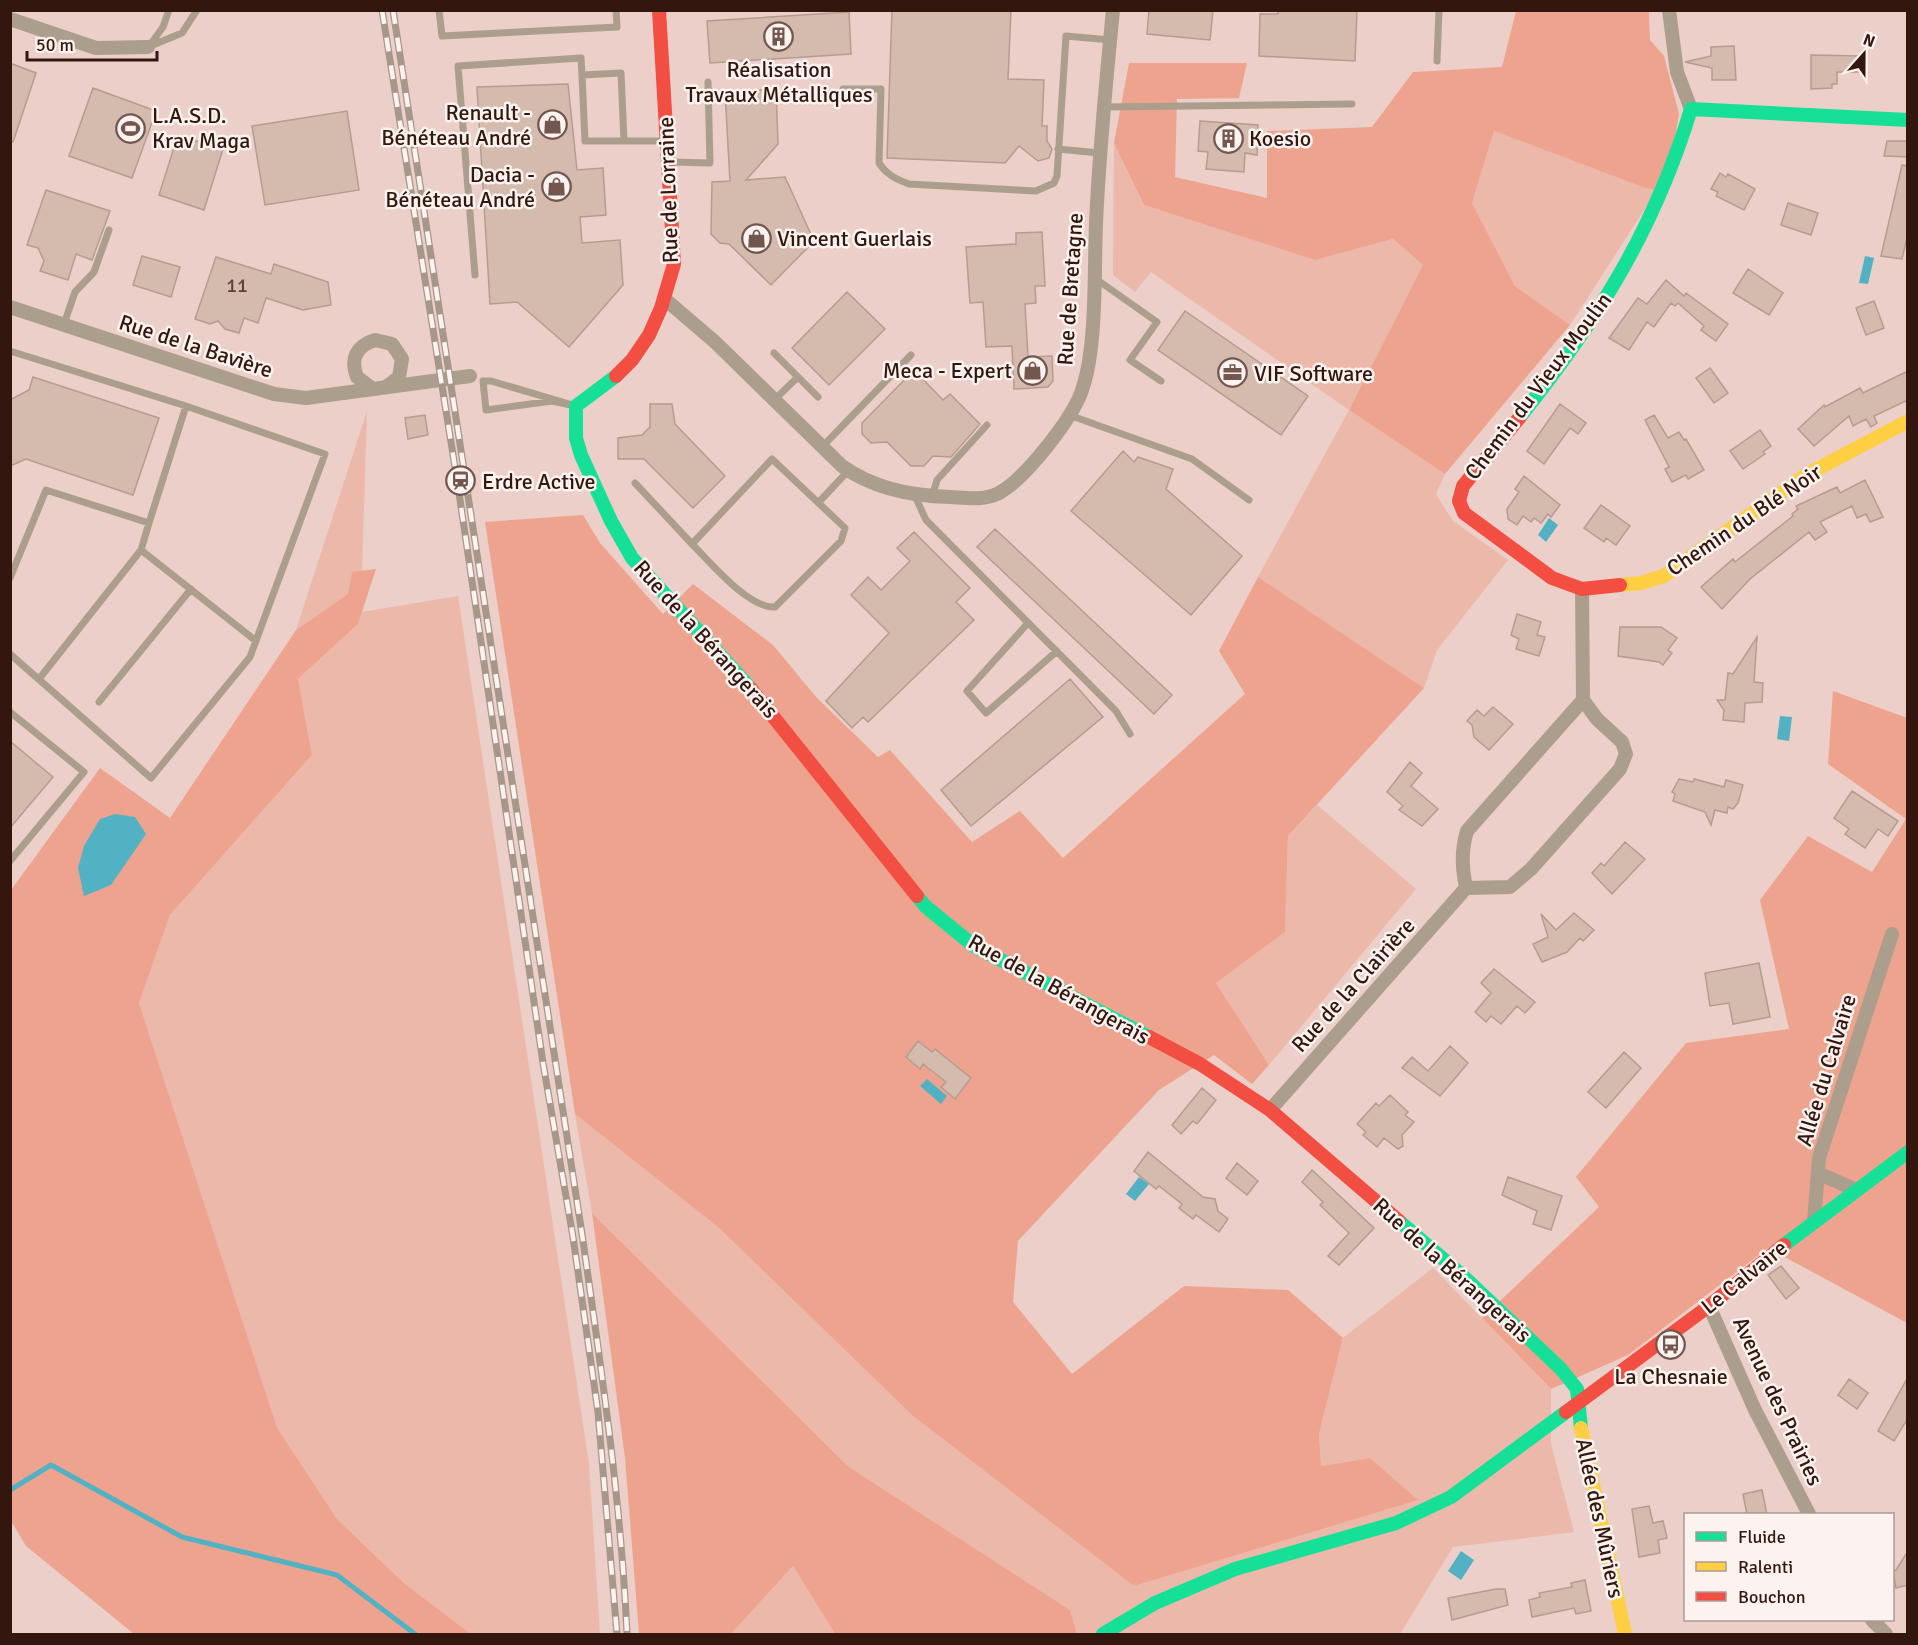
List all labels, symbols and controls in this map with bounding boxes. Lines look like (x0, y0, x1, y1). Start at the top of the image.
building icon: Réalisation Travaux Métalliques (763, 21, 795, 53)
scale bar (27, 24, 158, 62)
north arrow (1834, 24, 1894, 84)
text: N (1860, 30, 1878, 52)
text: 50 m (36, 34, 74, 56)
place label: Réalisation Travaux Métalliques (685, 56, 873, 108)
place label: Renault - Bénéteau André (381, 99, 531, 151)
place label: L.A.S.D. Krav Maga (152, 102, 250, 154)
shop icon: Renault - Bénéteau André (536, 109, 568, 141)
sports icon: L.A.S.D. Krav Maga (115, 112, 147, 144)
street label: Rue de Lorraine (652, 116, 684, 264)
building icon: Koesio (1212, 122, 1244, 154)
place label: Koesio (1249, 125, 1311, 152)
place label: Dacia - Bénéteau André (385, 161, 535, 213)
shop icon: Dacia - Bénéteau André (540, 171, 572, 203)
street label: Rue de Bretagne (1051, 212, 1089, 366)
shop icon: Vincent Guerlais (740, 222, 772, 254)
place label: Vincent Guerlais (777, 225, 932, 252)
house number: 11 (226, 273, 248, 298)
street label: Chemin du Vieux Moulin (1459, 287, 1617, 485)
street label: Rue de la Bavière (116, 308, 276, 384)
shop icon: Meca - Expert (1017, 354, 1049, 386)
place label: Meca - Expert (883, 357, 1012, 384)
office icon: VIF Software (1217, 357, 1249, 389)
place label: VIF Software (1254, 360, 1373, 387)
street label: Chemin du Blé Noir (1661, 458, 1827, 582)
station icon: Erdre Active (445, 465, 477, 497)
place label: Erdre Active (482, 468, 596, 495)
street label: Rue de la Bérangerais (628, 554, 784, 724)
street label: Rue de la Clairière (1286, 912, 1420, 1058)
street label: Rue de la Bérangerais (964, 928, 1154, 1050)
street label: Allée du Calvaire (1790, 991, 1862, 1149)
street label: Rue de la Bérangerais (1367, 1192, 1537, 1348)
street label: Le Calvaire (1695, 1234, 1793, 1320)
street label: Avenue des Prairies (1727, 1312, 1829, 1490)
bus stop icon: La Chesnaie (1655, 1328, 1687, 1360)
place label: La Chesnaie (1614, 1363, 1728, 1390)
street label: Allée des Mûriers (1570, 1436, 1630, 1600)
legend (1684, 1513, 1894, 1621)
text: Fluide (1738, 1526, 1786, 1548)
text: Ralenti (1738, 1556, 1793, 1578)
text: Bouchon (1738, 1586, 1806, 1608)

